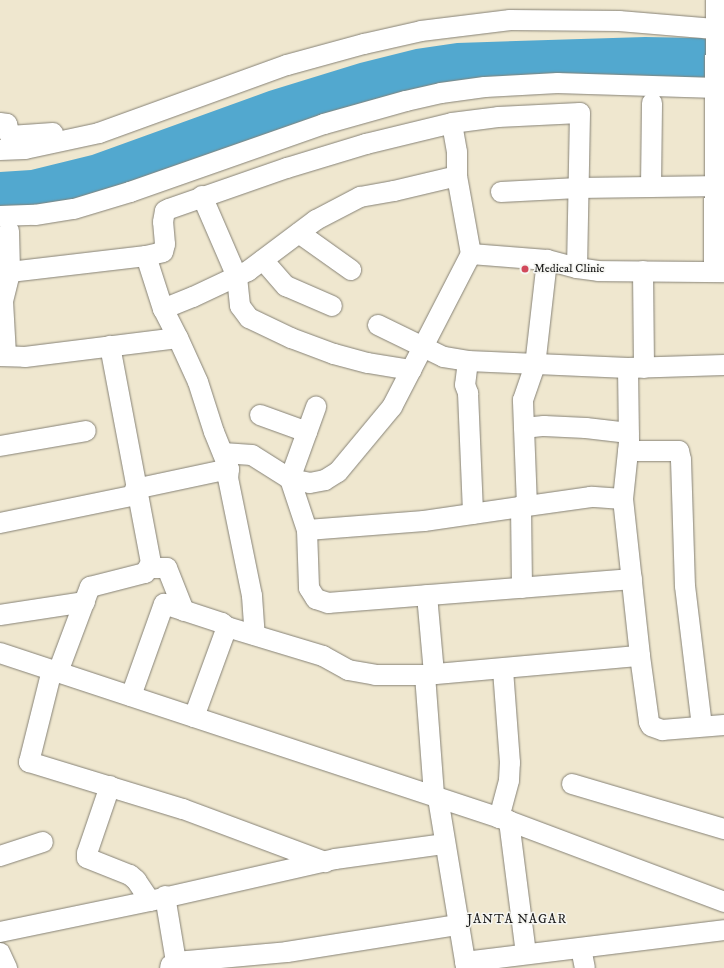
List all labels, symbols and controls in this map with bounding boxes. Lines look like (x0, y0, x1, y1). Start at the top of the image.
place label: Medical Clinic (534, 262, 604, 276)
marker: Medical Clinic (519, 263, 531, 275)
district label: JANTA NAGAR (467, 911, 567, 927)

